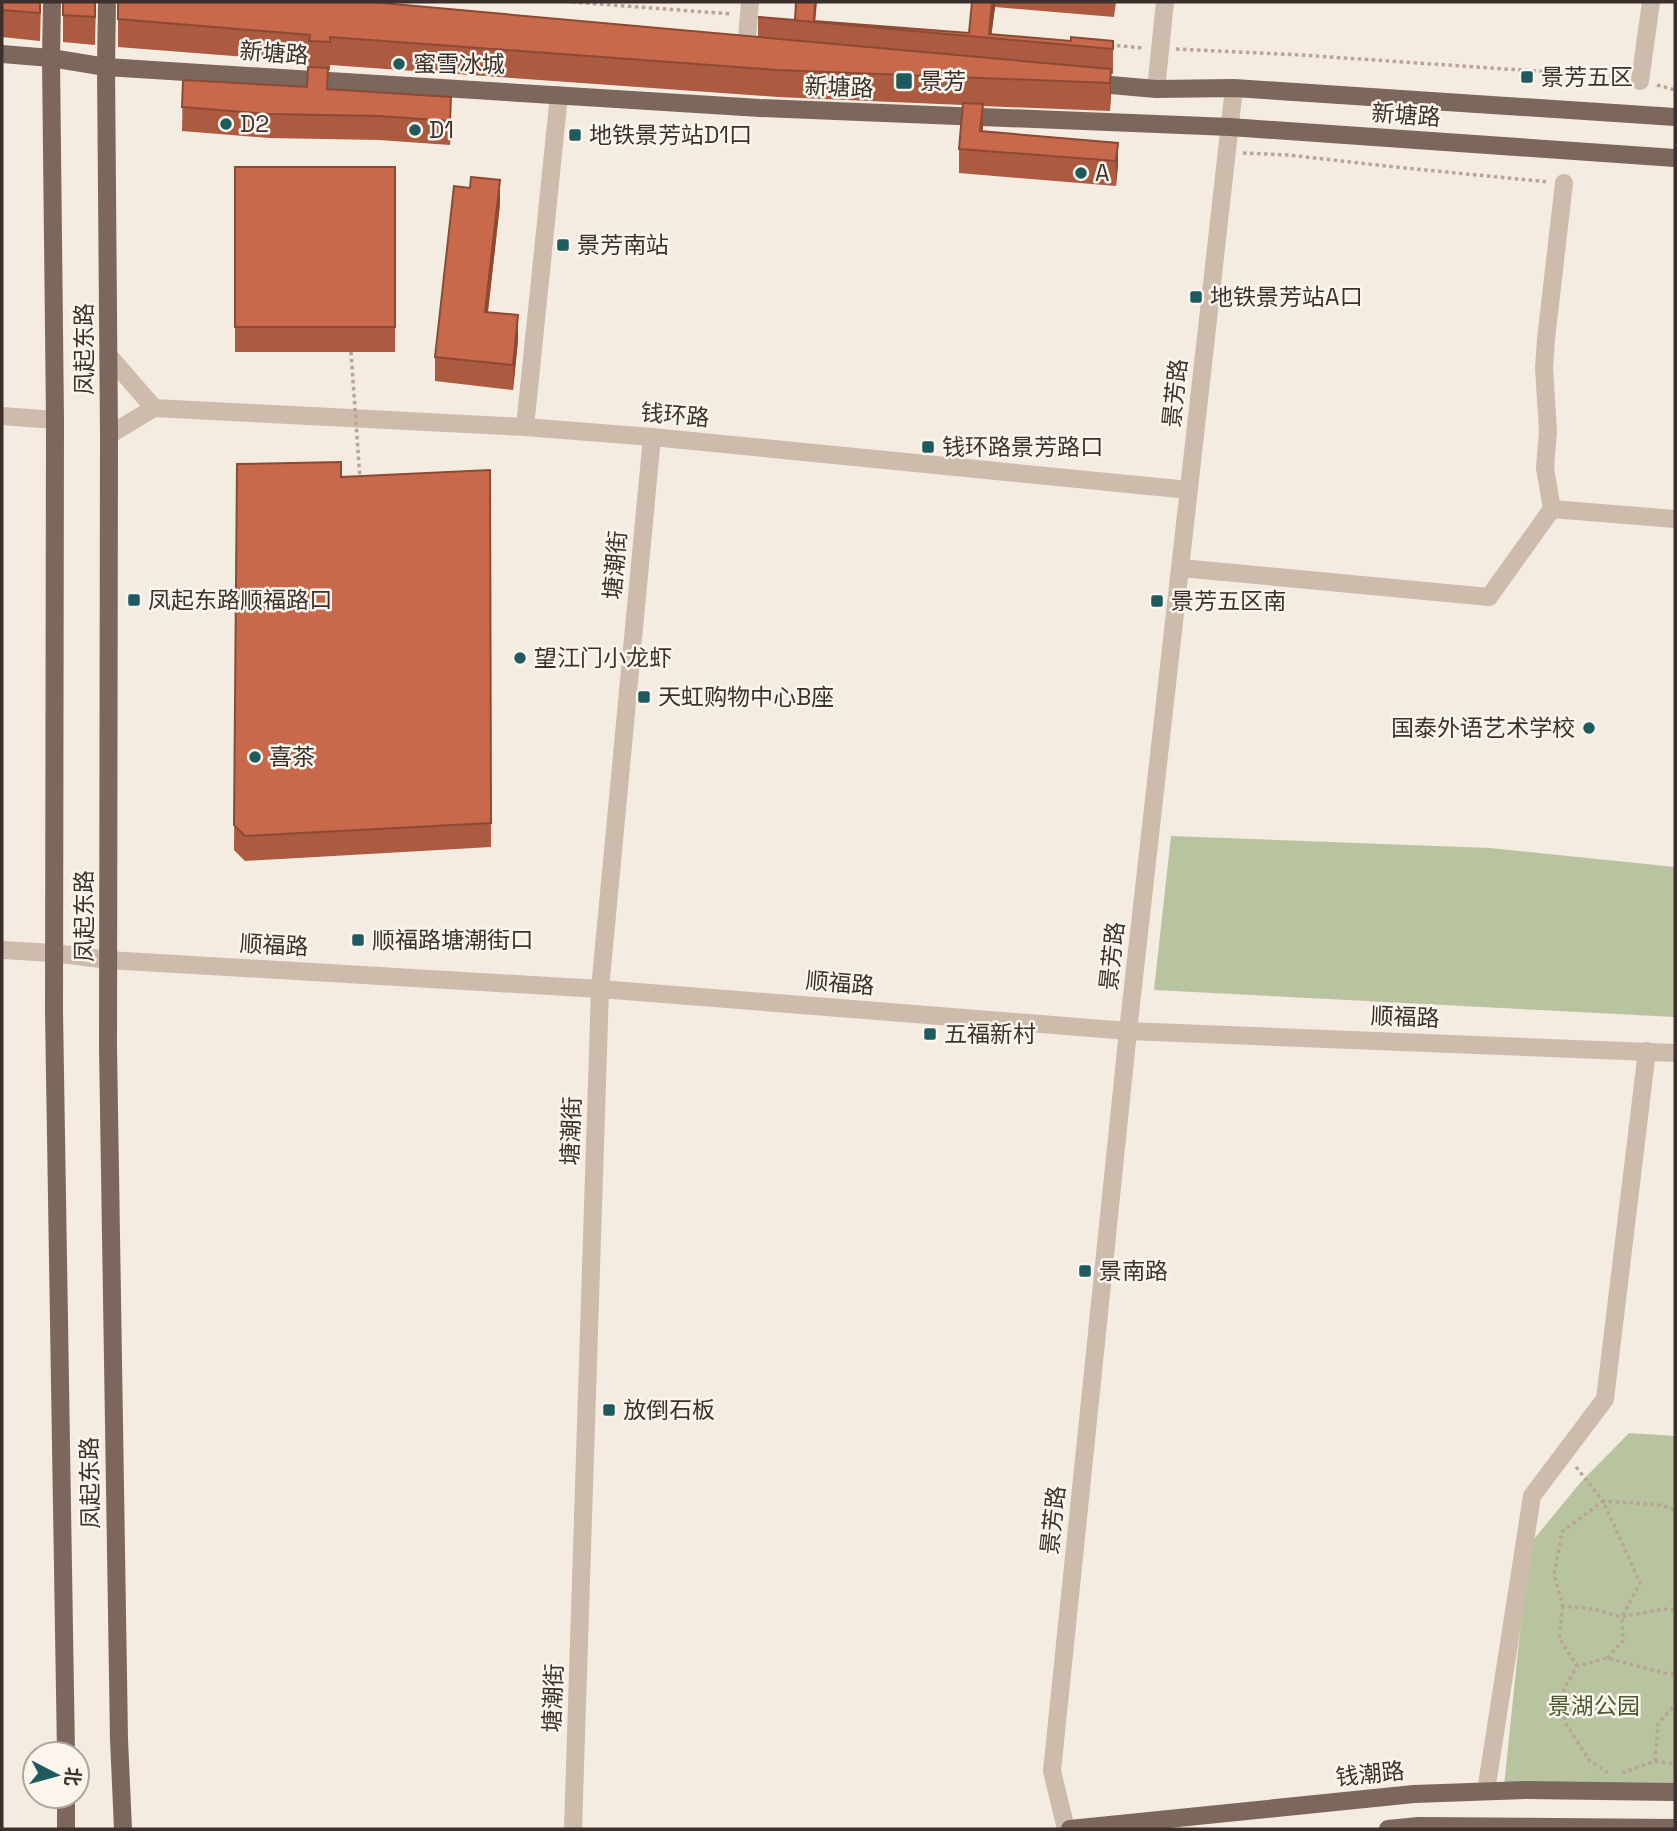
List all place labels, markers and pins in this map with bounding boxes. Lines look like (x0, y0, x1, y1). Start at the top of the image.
place label: 蜜雪冰城 (413, 49, 505, 79)
marker: 蜜雪冰城 (391, 56, 407, 72)
place label: 景芳五区 (1541, 62, 1633, 92)
place label: 景芳 (920, 66, 966, 96)
marker: 景芳五区 (1519, 69, 1535, 85)
marker: 景芳 (894, 71, 914, 91)
place label: D2 (240, 109, 269, 139)
place label: D1 (429, 115, 454, 145)
marker: D2 (218, 116, 234, 132)
place label: 地铁景芳站D1口 (589, 120, 752, 150)
marker: D1 (407, 122, 423, 138)
marker: 地铁景芳站D1口 (567, 127, 583, 143)
place label: A (1095, 158, 1110, 188)
marker: A (1073, 165, 1089, 181)
place label: 景芳南站 (577, 230, 669, 260)
marker: 景芳南站 (555, 237, 571, 253)
place label: 地铁景芳站A口 (1210, 282, 1363, 312)
marker: 地铁景芳站A口 (1188, 289, 1204, 305)
place label: 钱环路景芳路口 (942, 432, 1103, 462)
marker: 钱环路景芳路口 (920, 439, 936, 455)
place label: 凤起东路顺福路口 (148, 585, 332, 615)
place label: 景芳五区南 (1171, 586, 1286, 616)
marker: 凤起东路顺福路口 (126, 592, 142, 608)
marker: 景芳五区南 (1149, 593, 1165, 609)
place label: 望江门小龙虾 (534, 643, 672, 673)
marker: 望江门小龙虾 (512, 650, 528, 666)
place label: 天虹购物中心B座 (658, 682, 834, 712)
marker: 天虹购物中心B座 (636, 689, 652, 705)
place label: 国泰外语艺术学校 (1391, 713, 1575, 743)
marker: 国泰外语艺术学校 (1581, 720, 1597, 736)
place label: 喜茶 (269, 742, 315, 772)
marker: 喜茶 (247, 749, 263, 765)
place label: 顺福路塘潮街口 (372, 925, 533, 955)
marker: 顺福路塘潮街口 (350, 932, 366, 948)
place label: 五福新村 (944, 1019, 1036, 1049)
marker: 五福新村 (922, 1026, 938, 1042)
place label: 景南路 (1099, 1256, 1168, 1286)
marker: 景南路 (1077, 1263, 1093, 1279)
place label: 放倒石板 (623, 1395, 715, 1425)
marker: 放倒石板 (601, 1402, 617, 1418)

